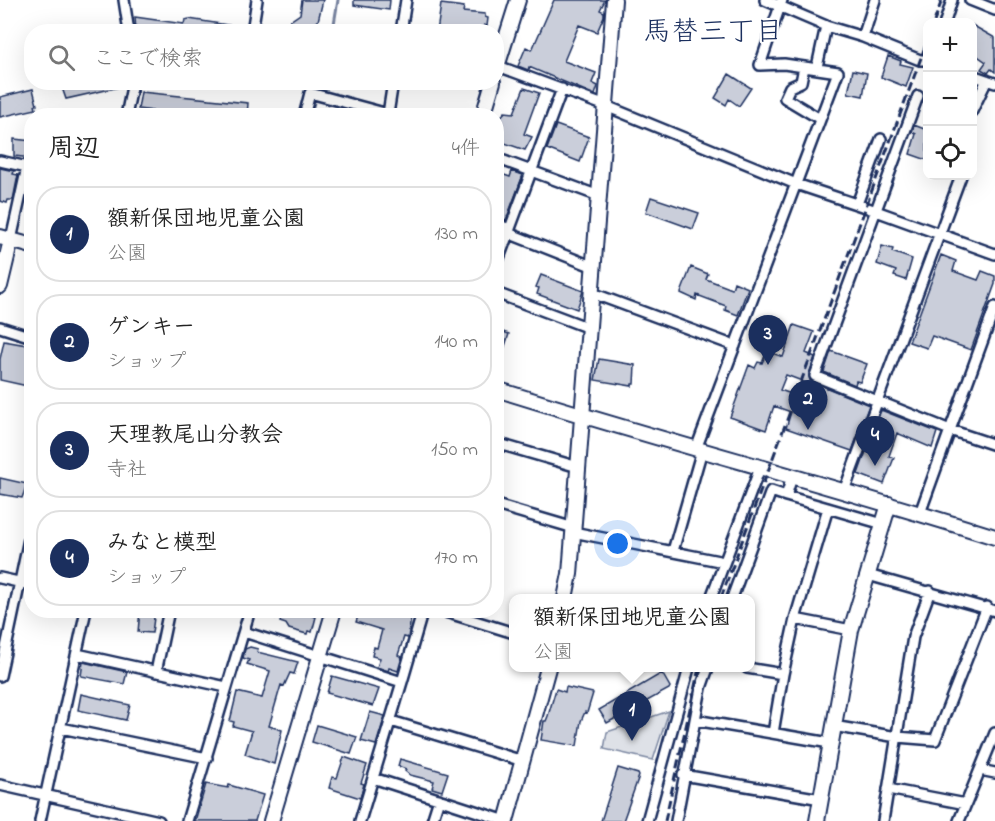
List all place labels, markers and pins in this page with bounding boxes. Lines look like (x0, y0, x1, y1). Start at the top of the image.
pin: 3 (748, 316, 788, 365)
pin: 2 (788, 380, 828, 430)
pin: 4 (856, 416, 894, 466)
pin: 1 (612, 692, 652, 741)

